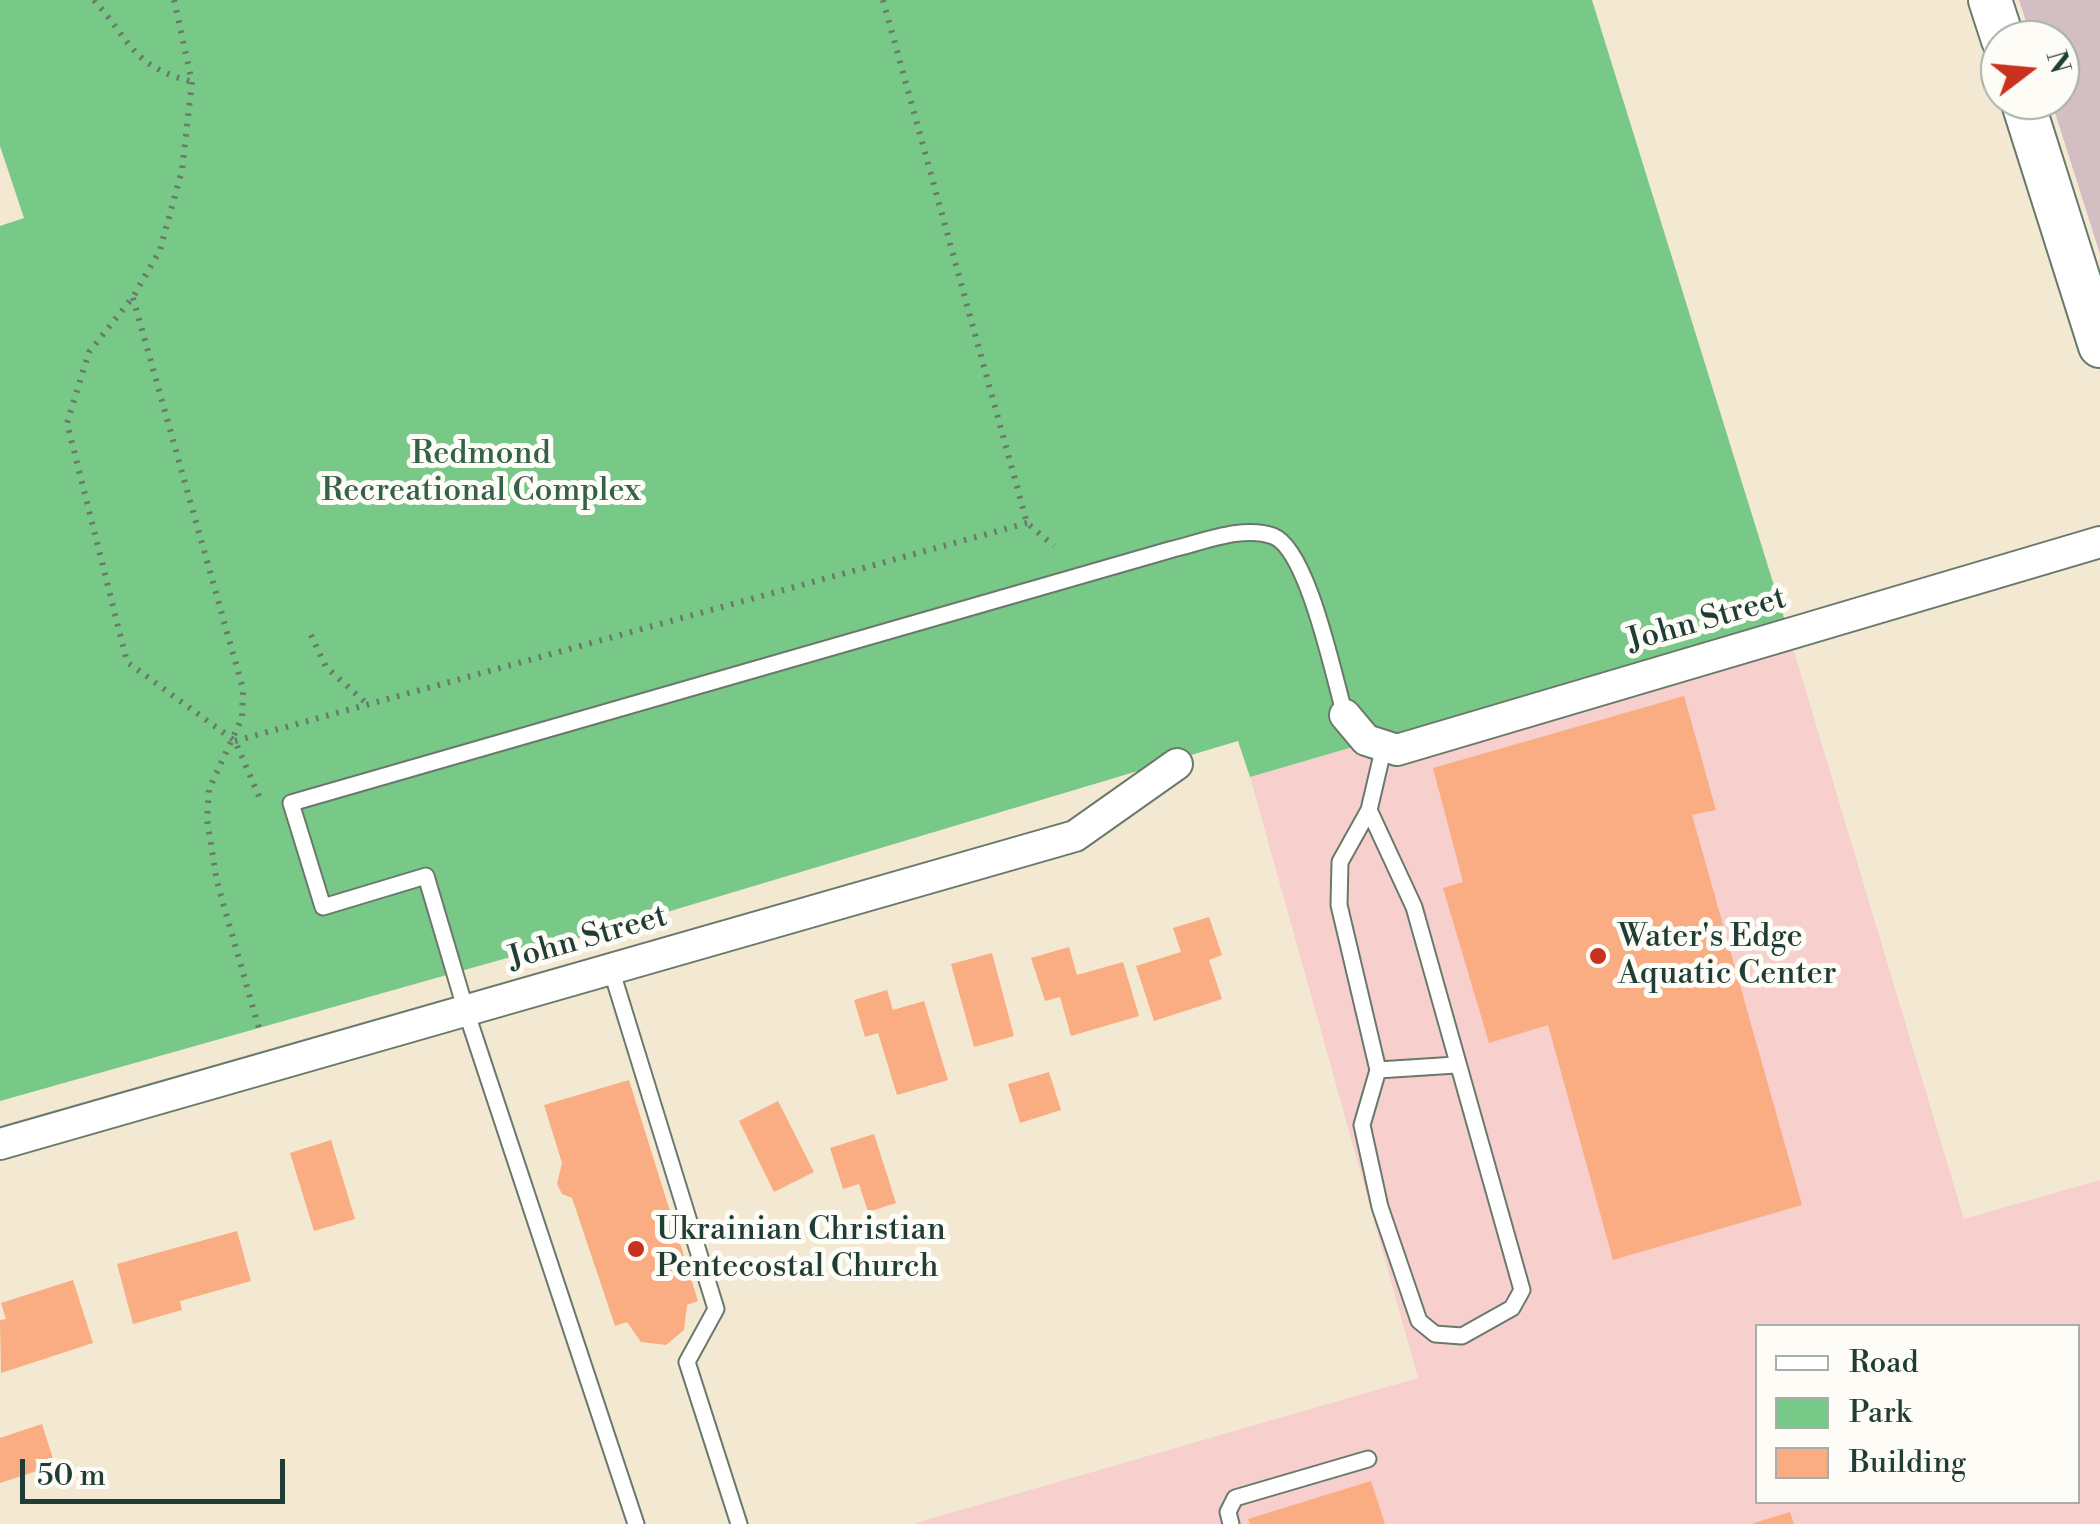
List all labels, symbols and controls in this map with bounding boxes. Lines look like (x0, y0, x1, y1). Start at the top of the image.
north arrow (1980, 20, 2080, 120)
text: N (2038, 47, 2077, 78)
park label: Redmond Recreational Complex (321, 436, 641, 511)
street label: John Street (1623, 580, 1791, 662)
street label: John Street (504, 898, 672, 980)
place label: Water's Edge Aquatic Center (1618, 919, 1837, 994)
marker: Water's Edge Aquatic Center (1587, 945, 1609, 967)
place label: Ukrainian Christian Pentecostal Church (656, 1212, 946, 1287)
marker: Ukrainian Christian Pentecostal Church (625, 1238, 647, 1260)
legend (1755, 1324, 2080, 1504)
text: Road (1849, 1344, 1919, 1382)
text: Park (1849, 1394, 1911, 1432)
scale bar (25, 1439, 290, 1501)
text: Building (1849, 1444, 1966, 1482)
text: 50 m (37, 1457, 106, 1495)

